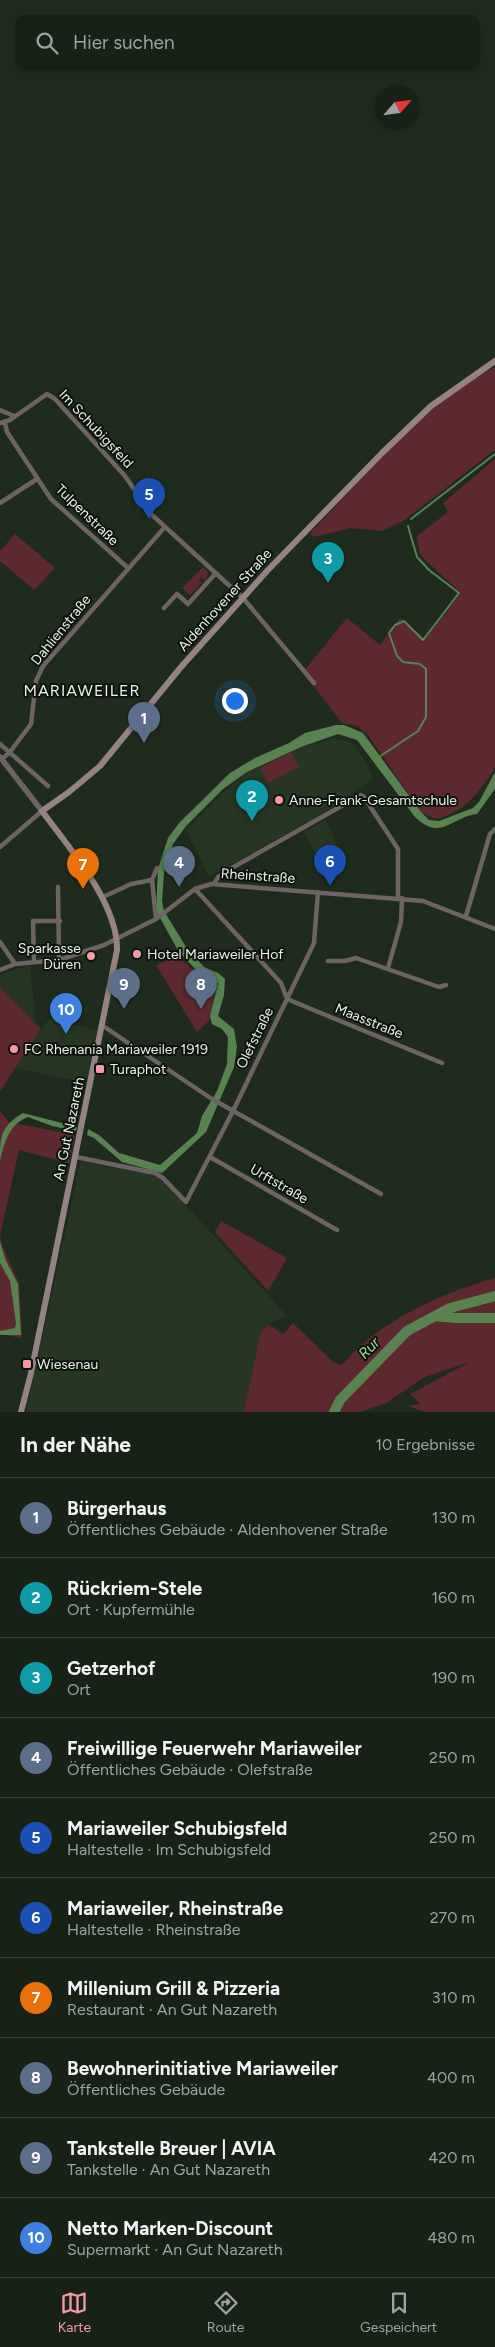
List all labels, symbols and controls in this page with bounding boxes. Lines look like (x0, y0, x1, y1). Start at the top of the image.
search box (15, 15, 480, 70)
icon: search (33, 29, 61, 57)
text: Hier suchen (73, 31, 174, 54)
north arrow (375, 85, 420, 130)
street label: Im Schubigsfeld (55, 386, 137, 472)
pin: 5 (133, 478, 165, 519)
street label: Tulpenstraße (52, 481, 122, 549)
pin: 3 (312, 542, 344, 583)
street label: Aldenhovener Straße (175, 545, 276, 655)
street label: Dahlienstraße (27, 591, 95, 669)
district label: MARIAWEILER (24, 681, 141, 700)
your location (222, 688, 248, 714)
pin: 1 (128, 702, 160, 743)
pin: 2 (236, 780, 268, 821)
place label: Anne-Frank-Gesamtschule (289, 792, 457, 809)
marker: Anne-Frank-Gesamtschule (273, 794, 285, 806)
pin: 6 (314, 845, 346, 886)
pin: 4 (163, 846, 195, 887)
pin: 7 (67, 848, 99, 889)
street label: Rheinstraße (220, 865, 296, 887)
place label: Sparkasse Düren (18, 940, 81, 973)
place label: Hotel Mariaweiler Hof (147, 946, 284, 963)
marker: Hotel Mariaweiler Hof (131, 948, 143, 960)
marker: Sparkasse Düren (85, 950, 97, 962)
pin: 9 (108, 968, 140, 1009)
pin: 8 (185, 968, 217, 1009)
pin: 10 (50, 993, 82, 1034)
street label: Maasstraße (332, 1000, 406, 1042)
street label: Olefstraße (233, 1004, 277, 1071)
place label: FC Rhenania Mariaweiler 1919 (24, 1041, 208, 1058)
marker: FC Rhenania Mariaweiler 1919 (8, 1043, 20, 1055)
place label: Turaphot (110, 1061, 166, 1078)
marker: Turaphot (94, 1063, 106, 1075)
street label: An Gut Nazareth (50, 1075, 88, 1182)
street label: Urftstraße (247, 1161, 311, 1208)
water label: Rur (355, 1333, 384, 1362)
place label: Wiesenau (37, 1356, 98, 1373)
marker: Wiesenau (21, 1358, 33, 1370)
text: In der Nähe (20, 1432, 131, 1457)
text: 10 Ergebnisse (376, 1435, 475, 1454)
text: Bürgerhaus (67, 1497, 166, 1520)
text: 1 (33, 1508, 39, 1527)
text: 130 m (432, 1508, 475, 1527)
text: Öffentliches Gebäude · Aldenhovener Straße (67, 1520, 388, 1539)
text: Rückriem-Stele (67, 1577, 202, 1600)
text: 2 (31, 1588, 41, 1607)
text: 160 m (432, 1588, 475, 1607)
text: Ort · Kupfermühle (67, 1600, 195, 1619)
text: Getzerhof (67, 1657, 155, 1680)
text: 3 (32, 1668, 40, 1687)
text: 190 m (432, 1668, 475, 1687)
text: Ort (67, 1680, 91, 1699)
text: Freiwillige Feuerwehr Mariaweiler (67, 1737, 362, 1760)
text: 4 (31, 1748, 41, 1767)
text: 250 m (429, 1748, 475, 1767)
text: Öffentliches Gebäude · Olefstraße (67, 1760, 313, 1779)
text: Mariaweiler Schubigsfeld (67, 1817, 287, 1840)
text: 5 (31, 1828, 41, 1847)
text: 250 m (429, 1828, 475, 1847)
text: Haltestelle · Im Schubigsfeld (67, 1840, 271, 1859)
text: Mariaweiler, Rheinstraße (67, 1897, 283, 1920)
text: 6 (31, 1908, 41, 1927)
text: 270 m (430, 1908, 475, 1927)
text: Haltestelle · Rheinstraße (67, 1920, 241, 1939)
text: Millenium Grill & Pizzeria (67, 1977, 280, 2000)
text: 7 (32, 1988, 40, 2007)
text: 310 m (432, 1988, 475, 2007)
text: Restaurant · An Gut Nazareth (67, 2000, 277, 2019)
text: Bewohnerinitiative Mariaweiler (67, 2057, 338, 2080)
text: 8 (31, 2068, 41, 2087)
text: 400 m (427, 2068, 475, 2087)
text: Öffentliches Gebäude (67, 2080, 225, 2099)
text: Tankstelle Breuer | AVIA (67, 2137, 276, 2160)
text: 9 (31, 2148, 41, 2167)
text: 420 m (428, 2148, 475, 2167)
text: Tankstelle · An Gut Nazareth (67, 2160, 270, 2179)
text: Netto Marken-Discount (67, 2217, 273, 2240)
text: 10 (27, 2228, 45, 2247)
text: 480 m (427, 2228, 475, 2247)
text: Supermarkt · An Gut Nazareth (67, 2240, 283, 2259)
tab: Karte (58, 2289, 91, 2336)
tab: Route (207, 2289, 244, 2336)
tab: Gespeichert (360, 2289, 437, 2336)

